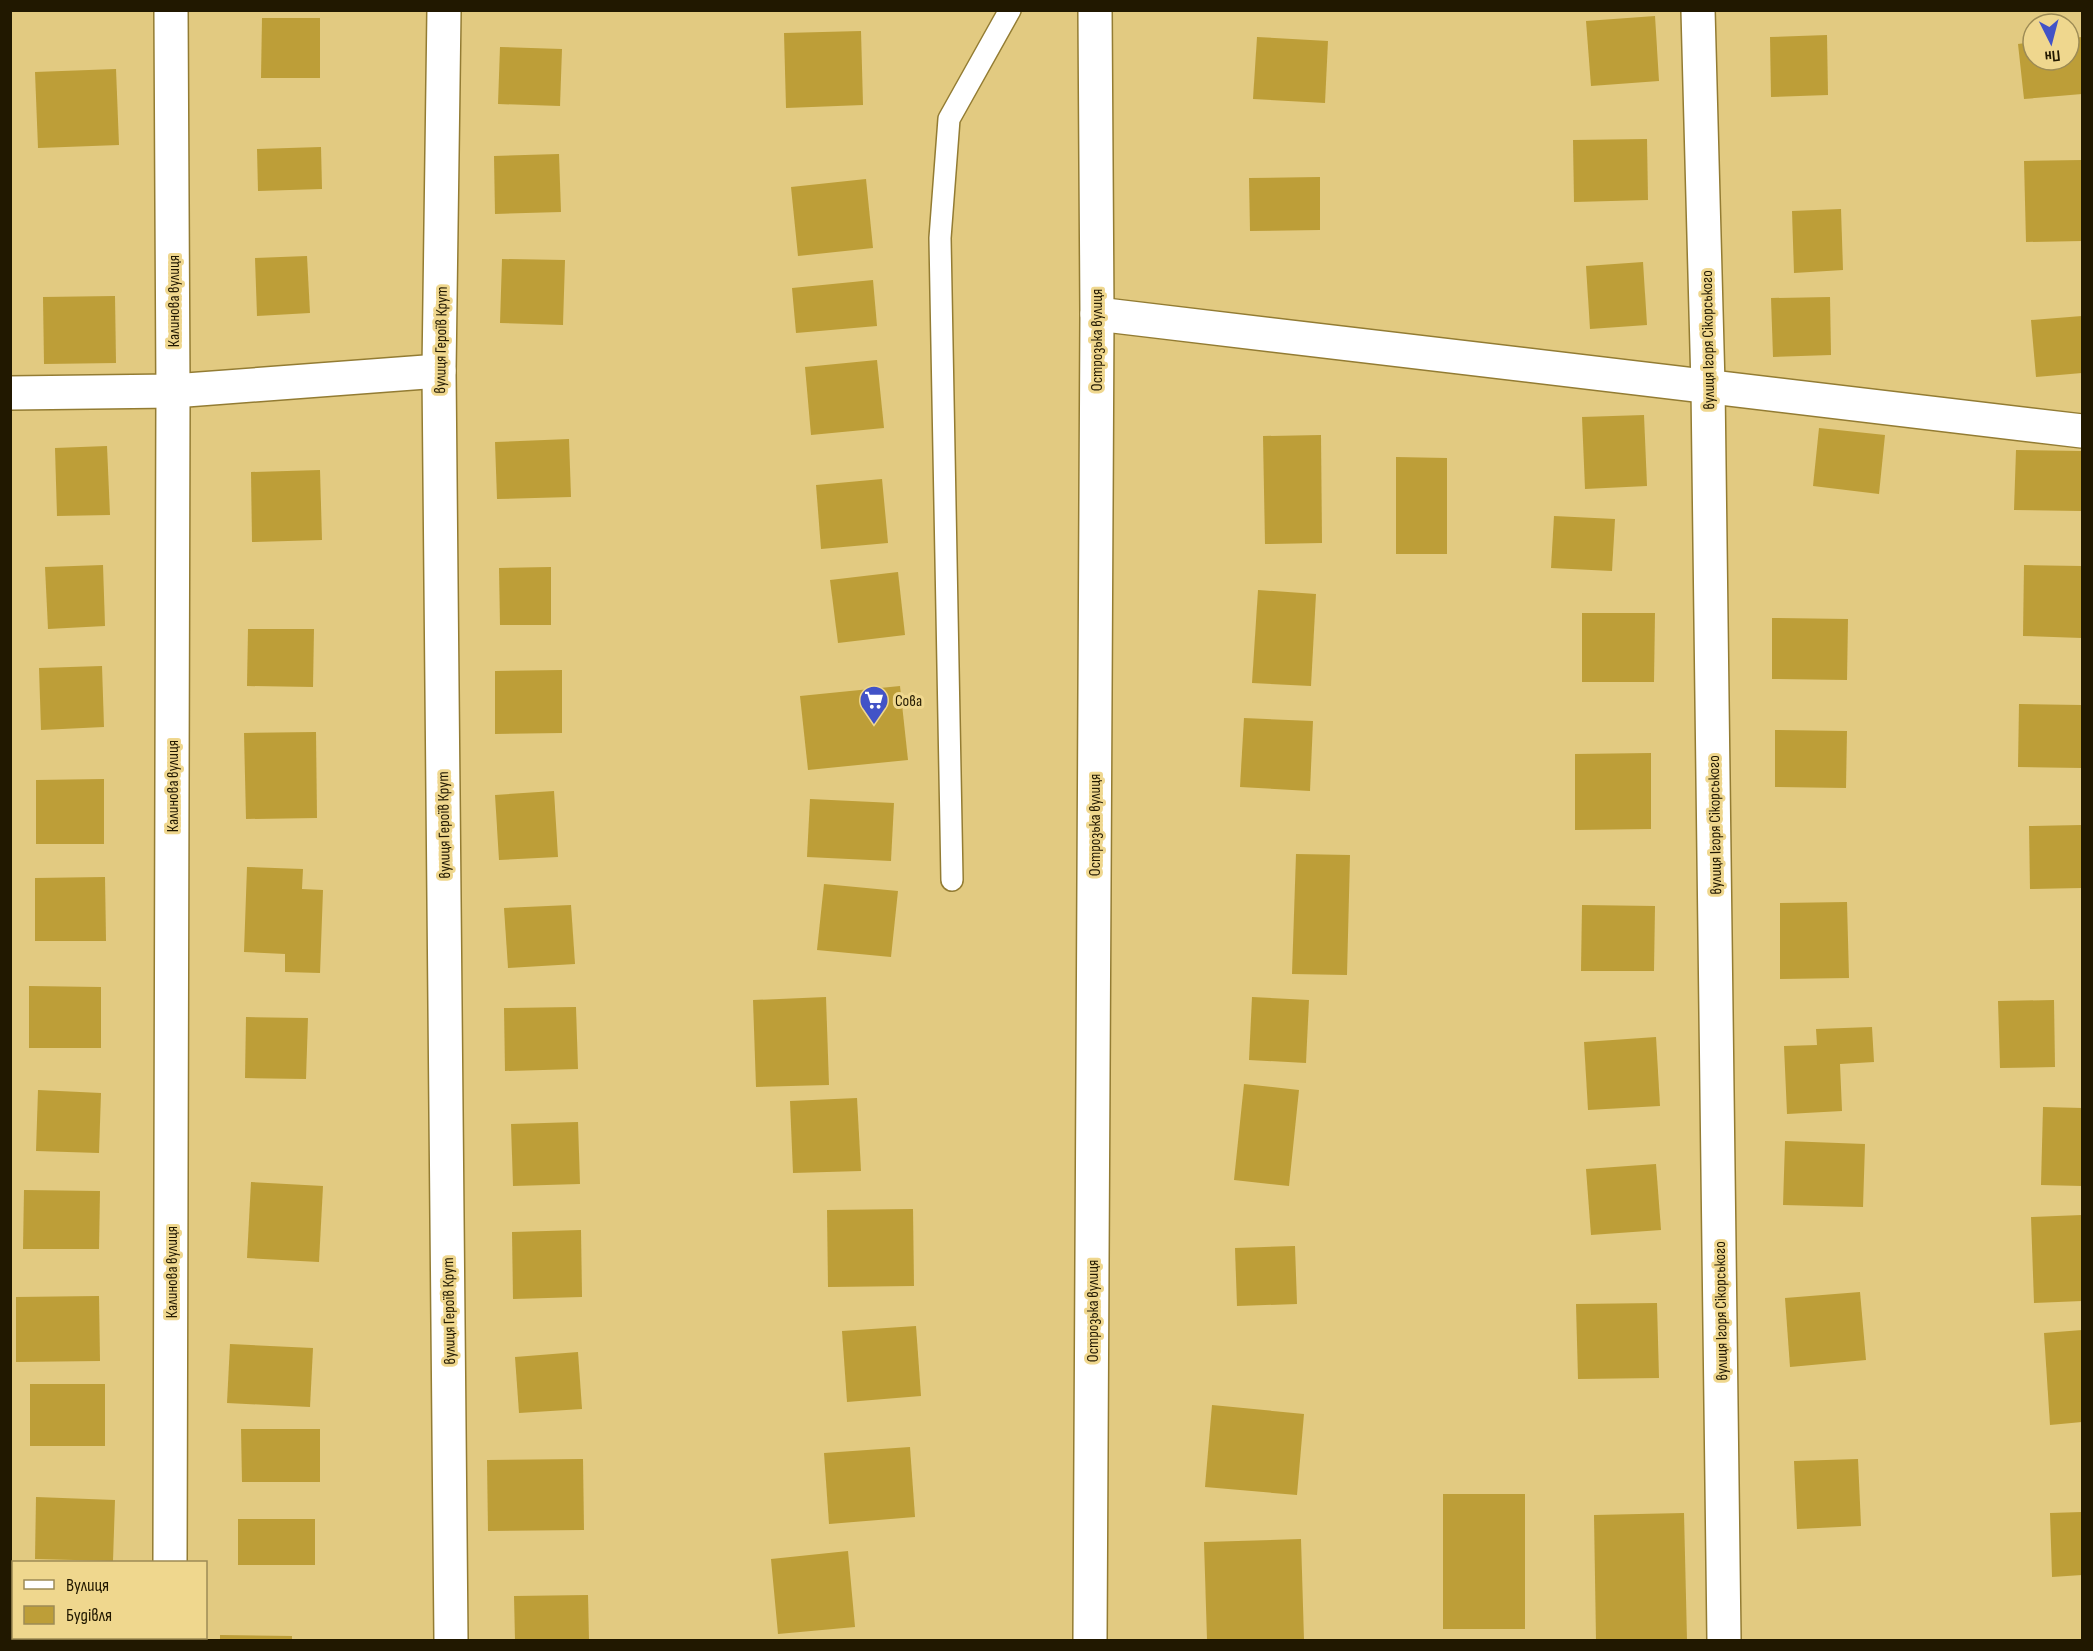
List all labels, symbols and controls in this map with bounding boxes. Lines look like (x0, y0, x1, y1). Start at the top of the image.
north arrow (2021, 12, 2081, 72)
text: Пн (2044, 45, 2061, 66)
street label: Калинова вулиця (165, 255, 184, 347)
street label: вулиця Ігоря Сікорського (1698, 270, 1719, 410)
street label: вулиця Героїв Крут (431, 286, 452, 394)
street label: Острозька вулиця (1088, 289, 1107, 391)
supermarket icon: Сова (858, 684, 890, 726)
place label: Сова (895, 692, 922, 711)
street label: Калинова вулиця (164, 740, 183, 832)
street label: вулиця Ігоря Сікорського (1705, 755, 1726, 895)
street label: вулиця Героїв Крут (434, 771, 455, 879)
street label: Острозька вулиця (1086, 774, 1105, 876)
street label: Калинова вулиця (163, 1226, 182, 1318)
street label: вулиця Ігоря Сікорського (1711, 1241, 1732, 1381)
street label: вулиця Героїв Крут (439, 1257, 460, 1365)
street label: Острозька вулиця (1084, 1260, 1103, 1362)
legend (12, 1561, 207, 1639)
text: Вулиця (66, 1575, 109, 1596)
text: Будівля (66, 1605, 112, 1626)

